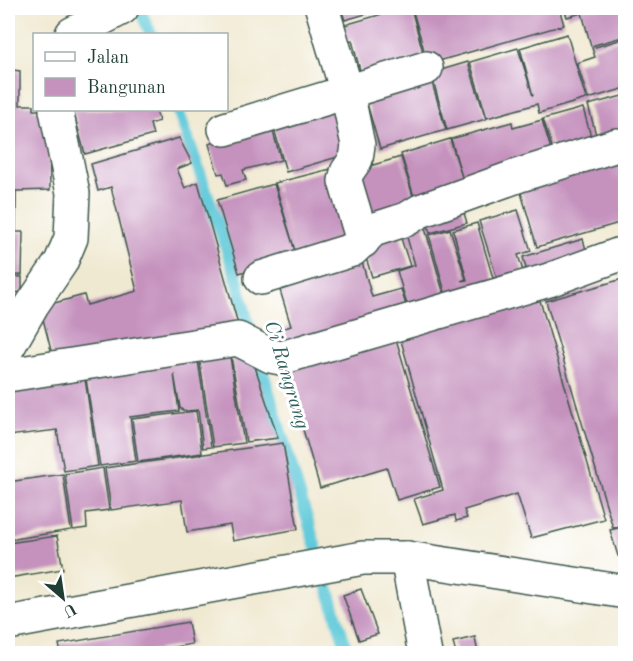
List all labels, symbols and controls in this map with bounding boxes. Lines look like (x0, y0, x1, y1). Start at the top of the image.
legend (33, 33, 228, 111)
text: Jalan (87, 49, 129, 67)
text: Bangunan (87, 79, 166, 97)
water label: Ci Rangrang (260, 318, 312, 432)
north arrow (33, 568, 93, 628)
text: U (60, 599, 79, 620)

